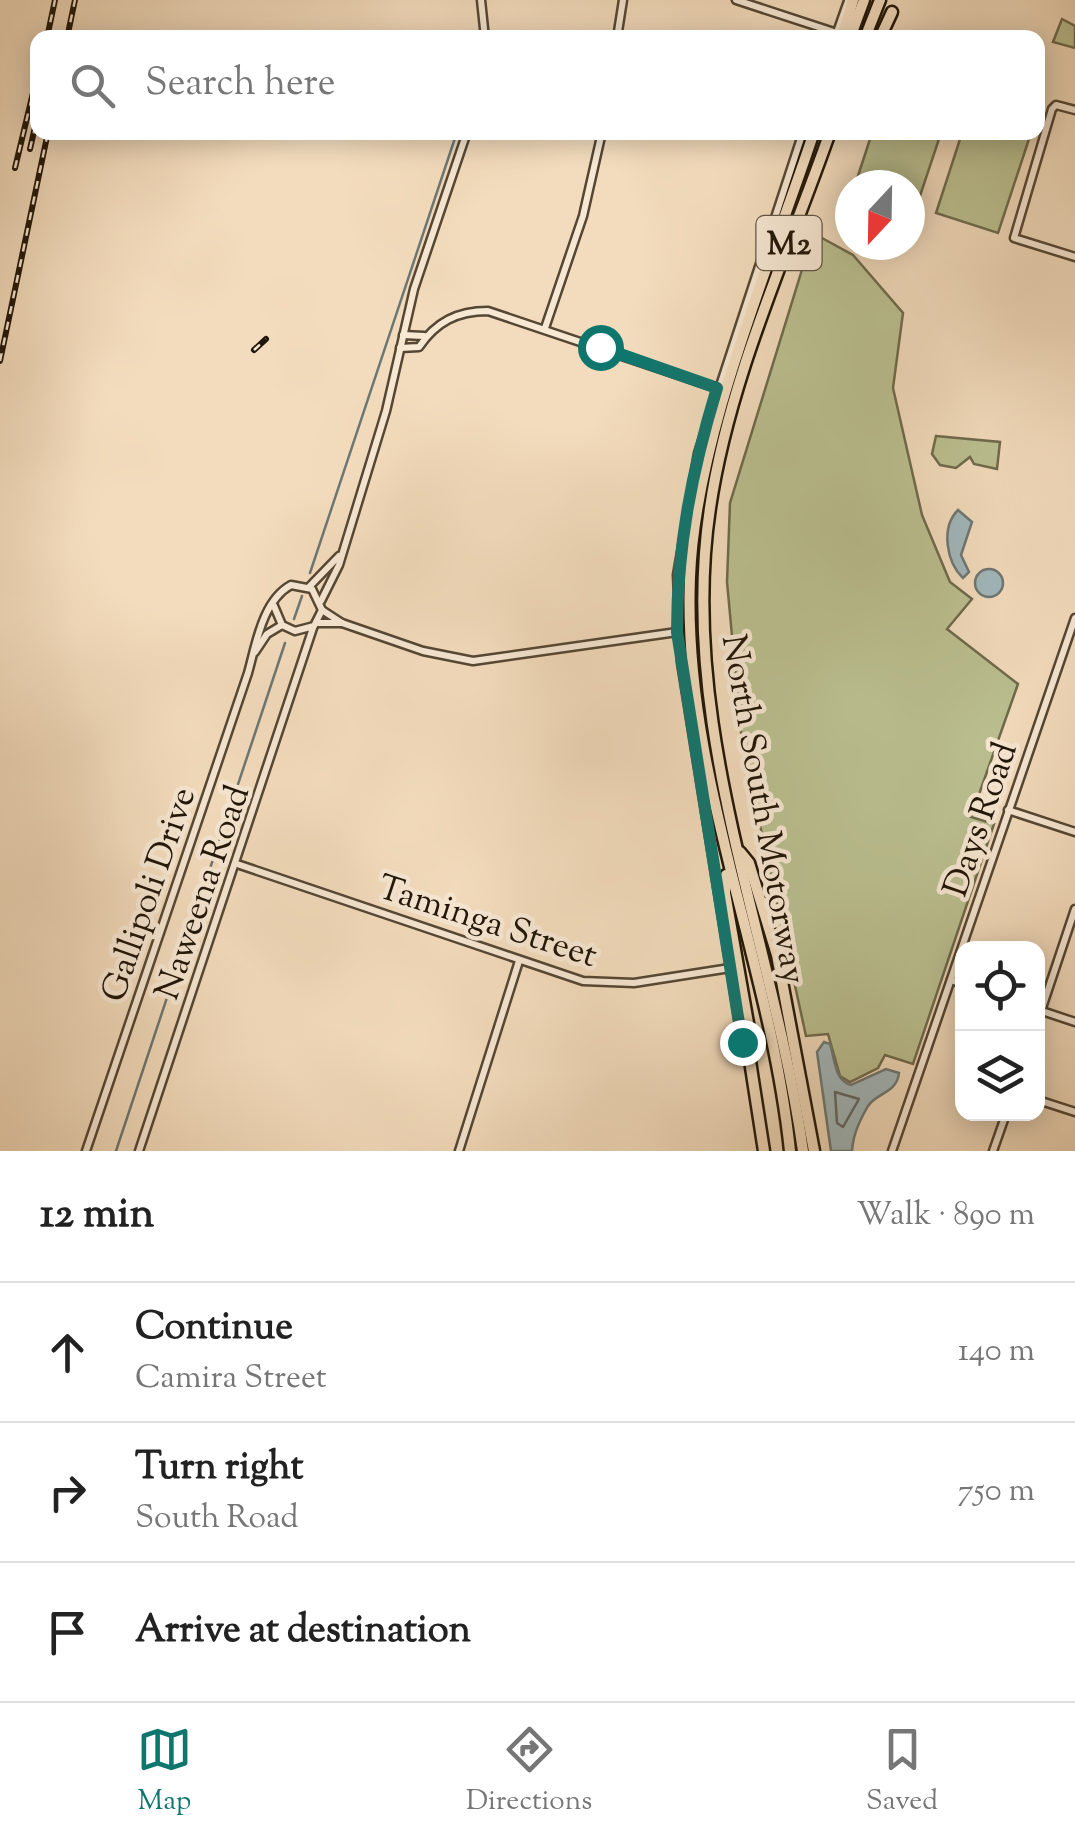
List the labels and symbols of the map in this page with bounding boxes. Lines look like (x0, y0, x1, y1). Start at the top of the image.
north arrow (835, 170, 925, 260)
road number: M2 (756, 216, 822, 270)
route start (578, 325, 624, 371)
street label: North South Motorway (706, 631, 817, 988)
street label: Days Road (932, 736, 1033, 904)
street label: Naweena Road (144, 779, 265, 1007)
street label: Gallipoli Drive (90, 781, 211, 1009)
street label: Taminga Street (371, 864, 603, 983)
route end (720, 1020, 766, 1066)

